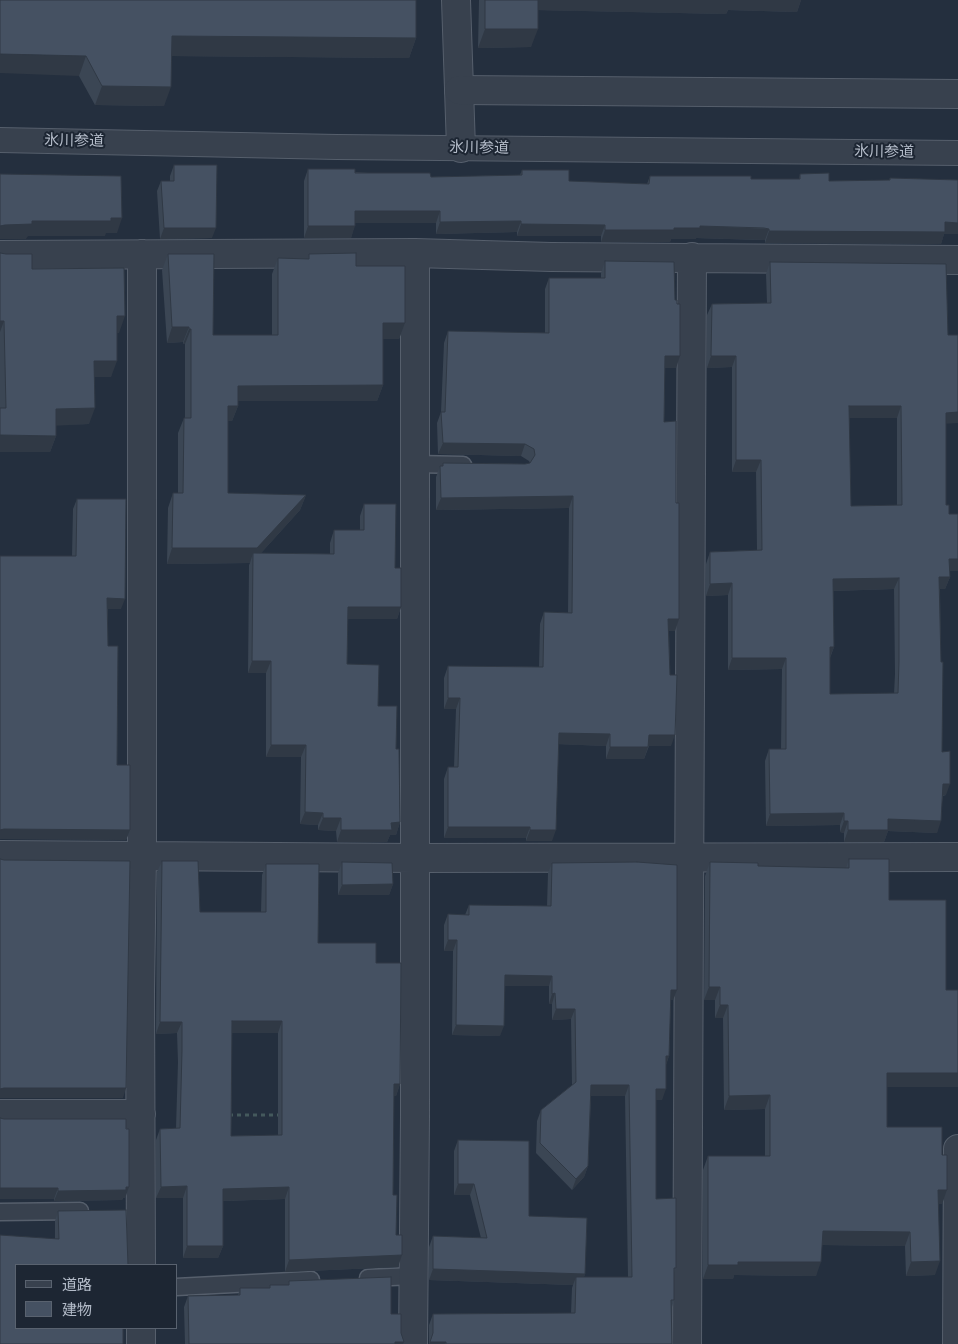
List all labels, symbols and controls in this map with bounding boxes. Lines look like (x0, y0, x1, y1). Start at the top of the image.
street label: 氷川参道 (44, 131, 104, 151)
street label: 氷川参道 (449, 138, 509, 158)
street label: 氷川参道 (854, 142, 914, 162)
legend (15, 1264, 178, 1329)
text: 道路 (62, 1276, 92, 1294)
text: 建物 (62, 1301, 92, 1319)

